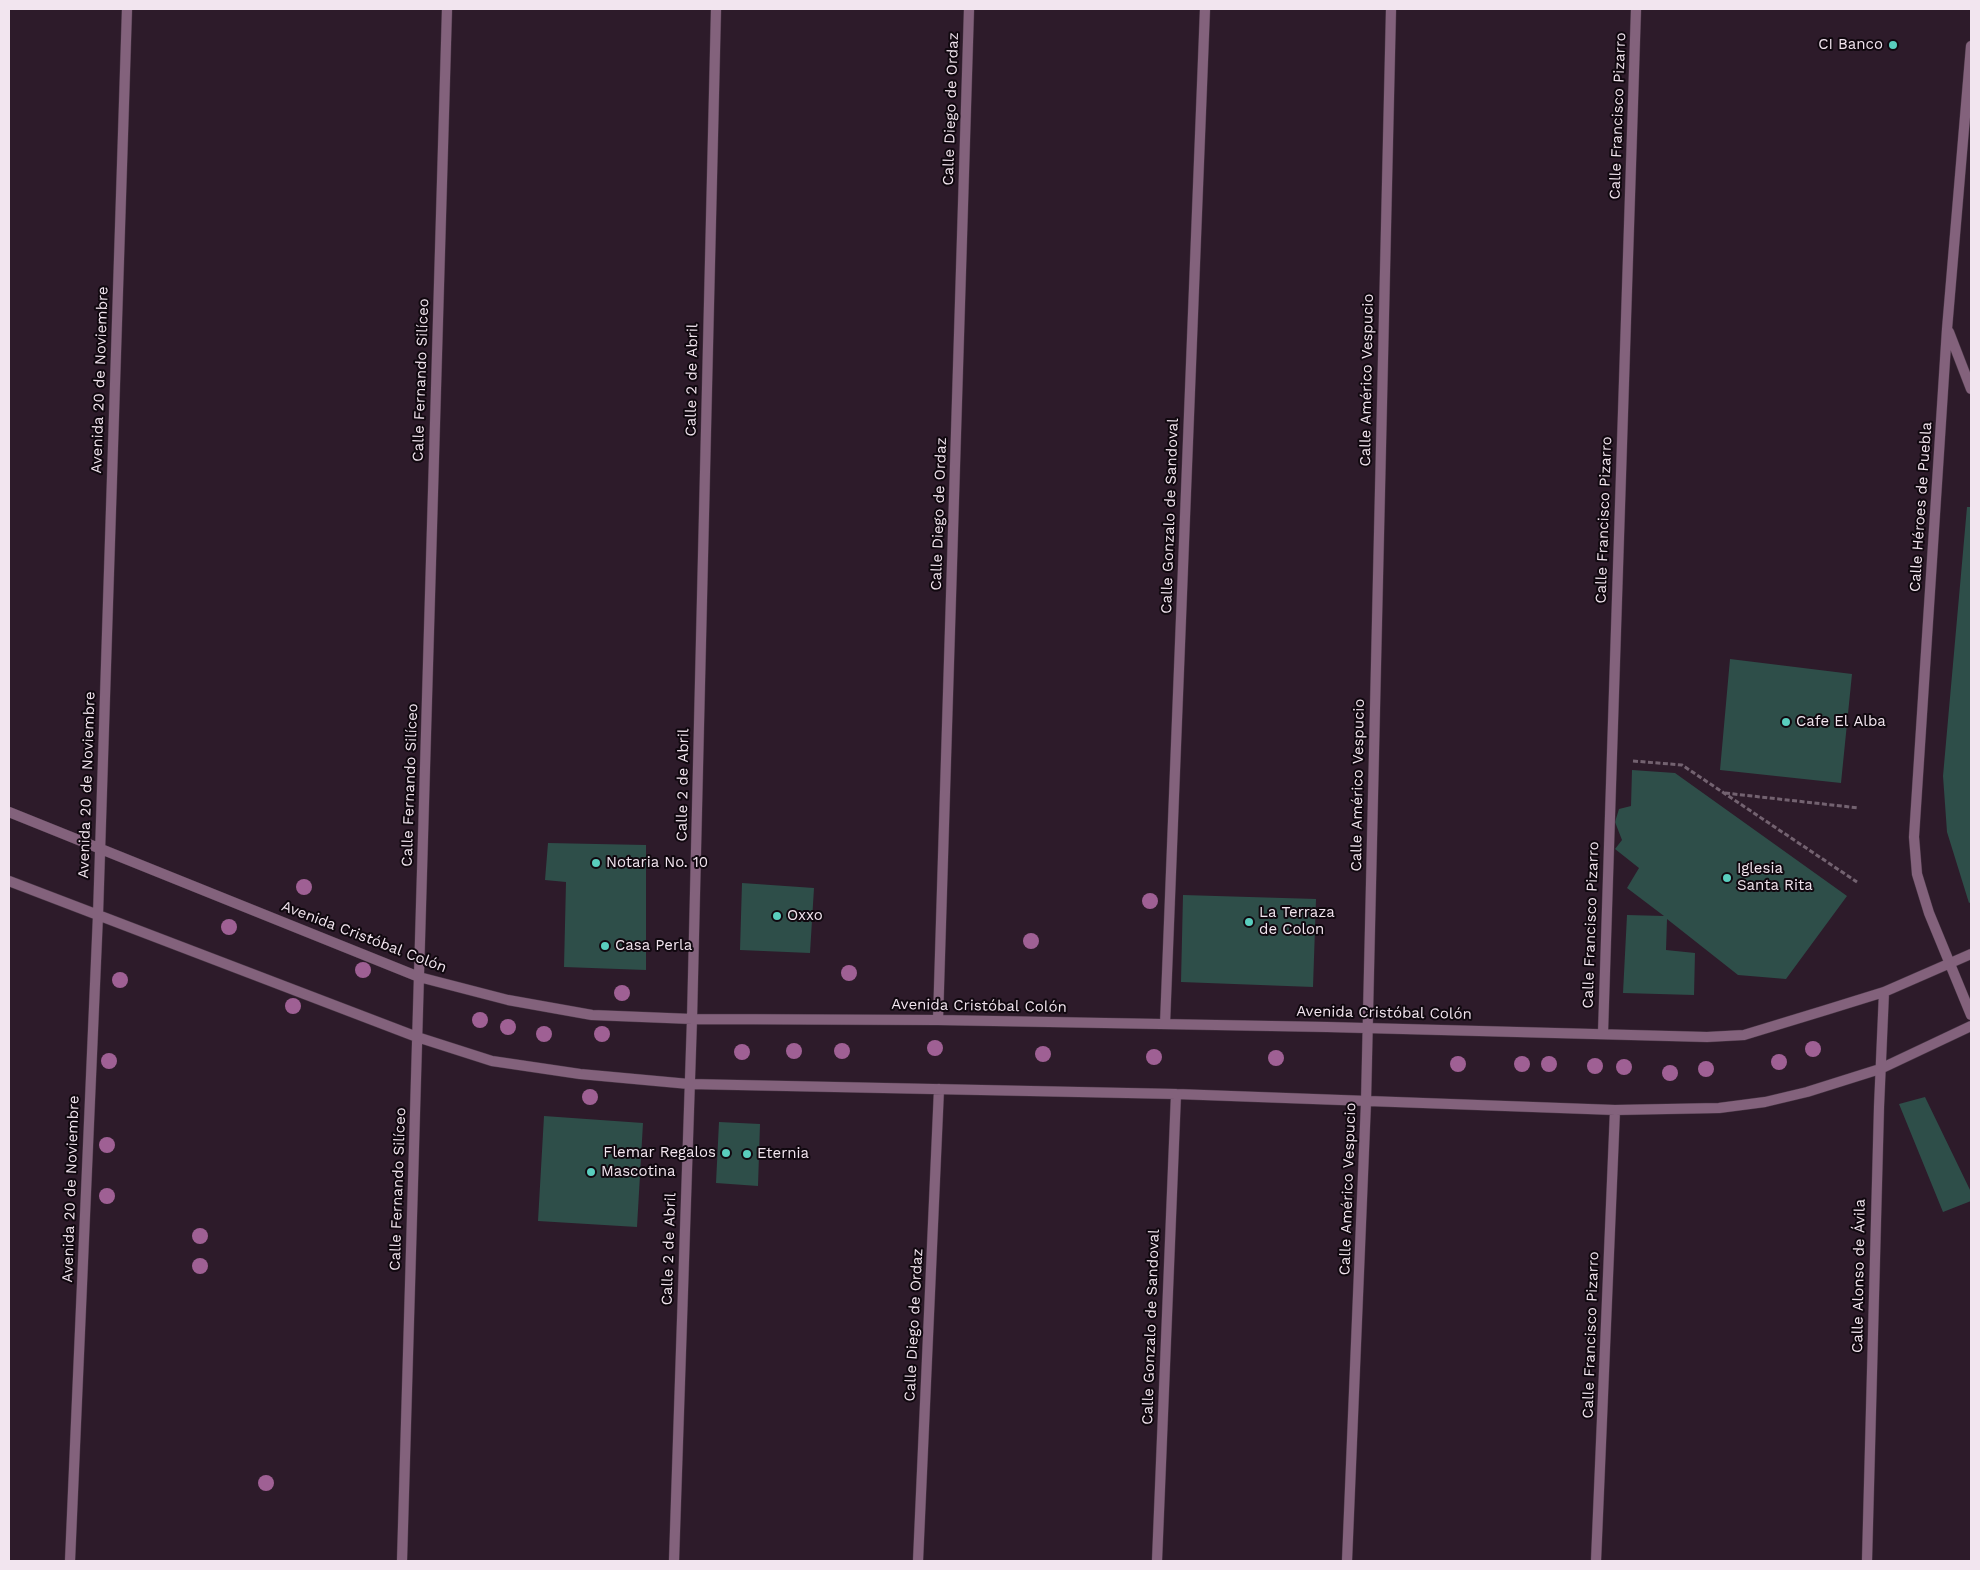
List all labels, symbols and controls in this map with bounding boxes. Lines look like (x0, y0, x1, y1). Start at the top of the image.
street label: Calle Diego de Ordaz (939, 32, 963, 186)
street label: Calle Francisco Pizarro (1606, 32, 1630, 200)
place label: CI Banco (1818, 36, 1883, 54)
marker: CI Banco (1887, 39, 1899, 51)
street label: Avenida 20 de Noviembre (88, 286, 112, 474)
street label: Calle Américo Vespucio (1356, 293, 1378, 467)
street label: Calle Fernando Silíceo (409, 298, 433, 462)
street label: Calle 2 de Abril (682, 323, 702, 437)
street label: Calle Gonzalo de Sandoval (1158, 418, 1182, 614)
street label: Calle Héroes de Puebla (1906, 421, 1936, 593)
street label: Calle Francisco Pizarro (1592, 436, 1616, 604)
street label: Calle Diego de Ordaz (927, 437, 951, 591)
street label: Avenida 20 de Noviembre (75, 691, 99, 879)
street label: Calle Américo Vespucio (1347, 698, 1369, 872)
street label: Calle Fernando Silíceo (398, 703, 422, 867)
place label: Cafe El Alba (1796, 713, 1886, 731)
marker: Cafe El Alba (1780, 716, 1792, 728)
street label: Calle 2 de Abril (673, 728, 693, 842)
street label: Calle Francisco Pizarro (1579, 841, 1603, 1009)
place label: Notaria No. 10 (606, 854, 708, 872)
marker: Notaria No. 10 (590, 857, 602, 869)
place label: Iglesia Santa Rita (1737, 860, 1813, 895)
marker: Iglesia Santa Rita (1721, 872, 1733, 884)
street label: Avenida Cristóbal Colón (279, 897, 449, 977)
place label: La Terraza de Colon (1259, 904, 1335, 939)
place label: Oxxo (787, 907, 823, 925)
marker: Oxxo (771, 910, 783, 922)
marker: La Terraza de Colon (1243, 916, 1255, 928)
place label: Casa Perla (615, 937, 692, 955)
marker: Casa Perla (599, 940, 611, 952)
street label: Avenida Cristóbal Colón (891, 995, 1067, 1017)
street label: Avenida Cristóbal Colón (1296, 1002, 1472, 1024)
street label: Avenida 20 de Noviembre (59, 1095, 83, 1283)
street label: Calle Américo Vespucio (1336, 1102, 1360, 1276)
street label: Calle Fernando Silíceo (386, 1107, 410, 1271)
place label: Flemar Regalos (603, 1144, 716, 1162)
place label: Eternia (757, 1145, 809, 1163)
marker: Flemar Regalos (720, 1147, 732, 1159)
marker: Eternia (741, 1148, 753, 1160)
place label: Mascotina (601, 1163, 675, 1181)
marker: Mascotina (585, 1166, 597, 1178)
street label: Calle 2 de Abril (658, 1192, 680, 1306)
street label: Calle Alonso de Ávila (1849, 1199, 1869, 1353)
street label: Calle Gonzalo de Sandoval (1139, 1229, 1163, 1425)
street label: Calle Diego de Ordaz (901, 1248, 927, 1402)
street label: Calle Francisco Pizarro (1579, 1251, 1603, 1419)

